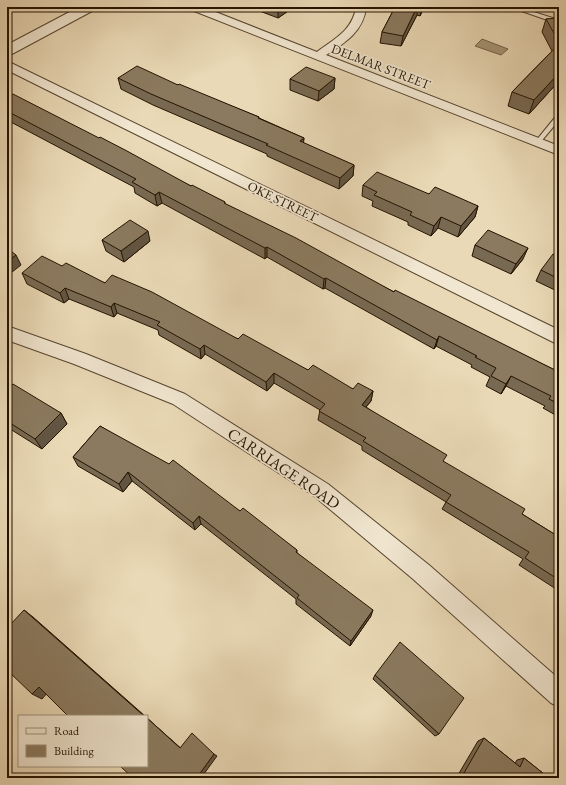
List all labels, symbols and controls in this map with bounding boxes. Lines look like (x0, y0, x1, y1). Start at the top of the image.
street label: DELMAR STREET (329, 40, 433, 93)
street label: OKE STREET (245, 177, 321, 226)
street label: CARRIAGE ROAD (223, 423, 344, 514)
legend (18, 715, 148, 767)
text: Road (54, 723, 80, 739)
text: Building (54, 743, 95, 759)

